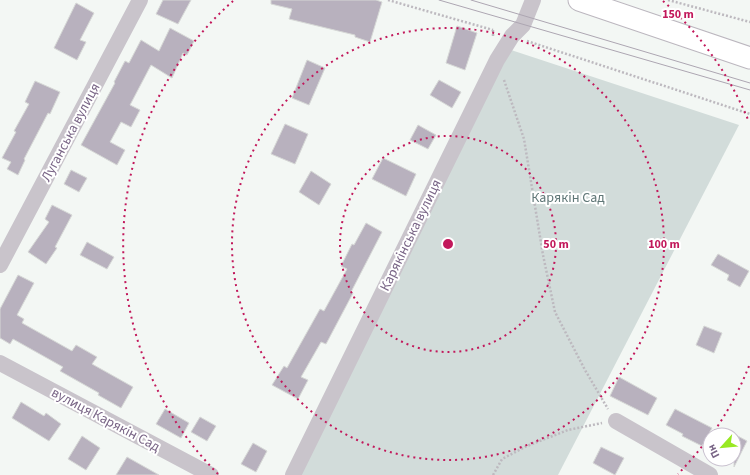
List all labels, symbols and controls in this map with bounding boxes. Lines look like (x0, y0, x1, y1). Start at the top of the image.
text: 150 m (662, 6, 694, 23)
street label: Луганська вулиця (36, 80, 105, 185)
street label: Карякінська вулиця (375, 176, 447, 295)
park label: Карякін Сад (531, 188, 605, 208)
text: 50 m (543, 236, 569, 253)
text: 100 m (648, 236, 680, 253)
centre of rings (441, 237, 455, 251)
street label: вулиця Карякін Сад (48, 383, 164, 457)
north arrow (702, 427, 742, 467)
text: Пн (704, 442, 723, 461)

